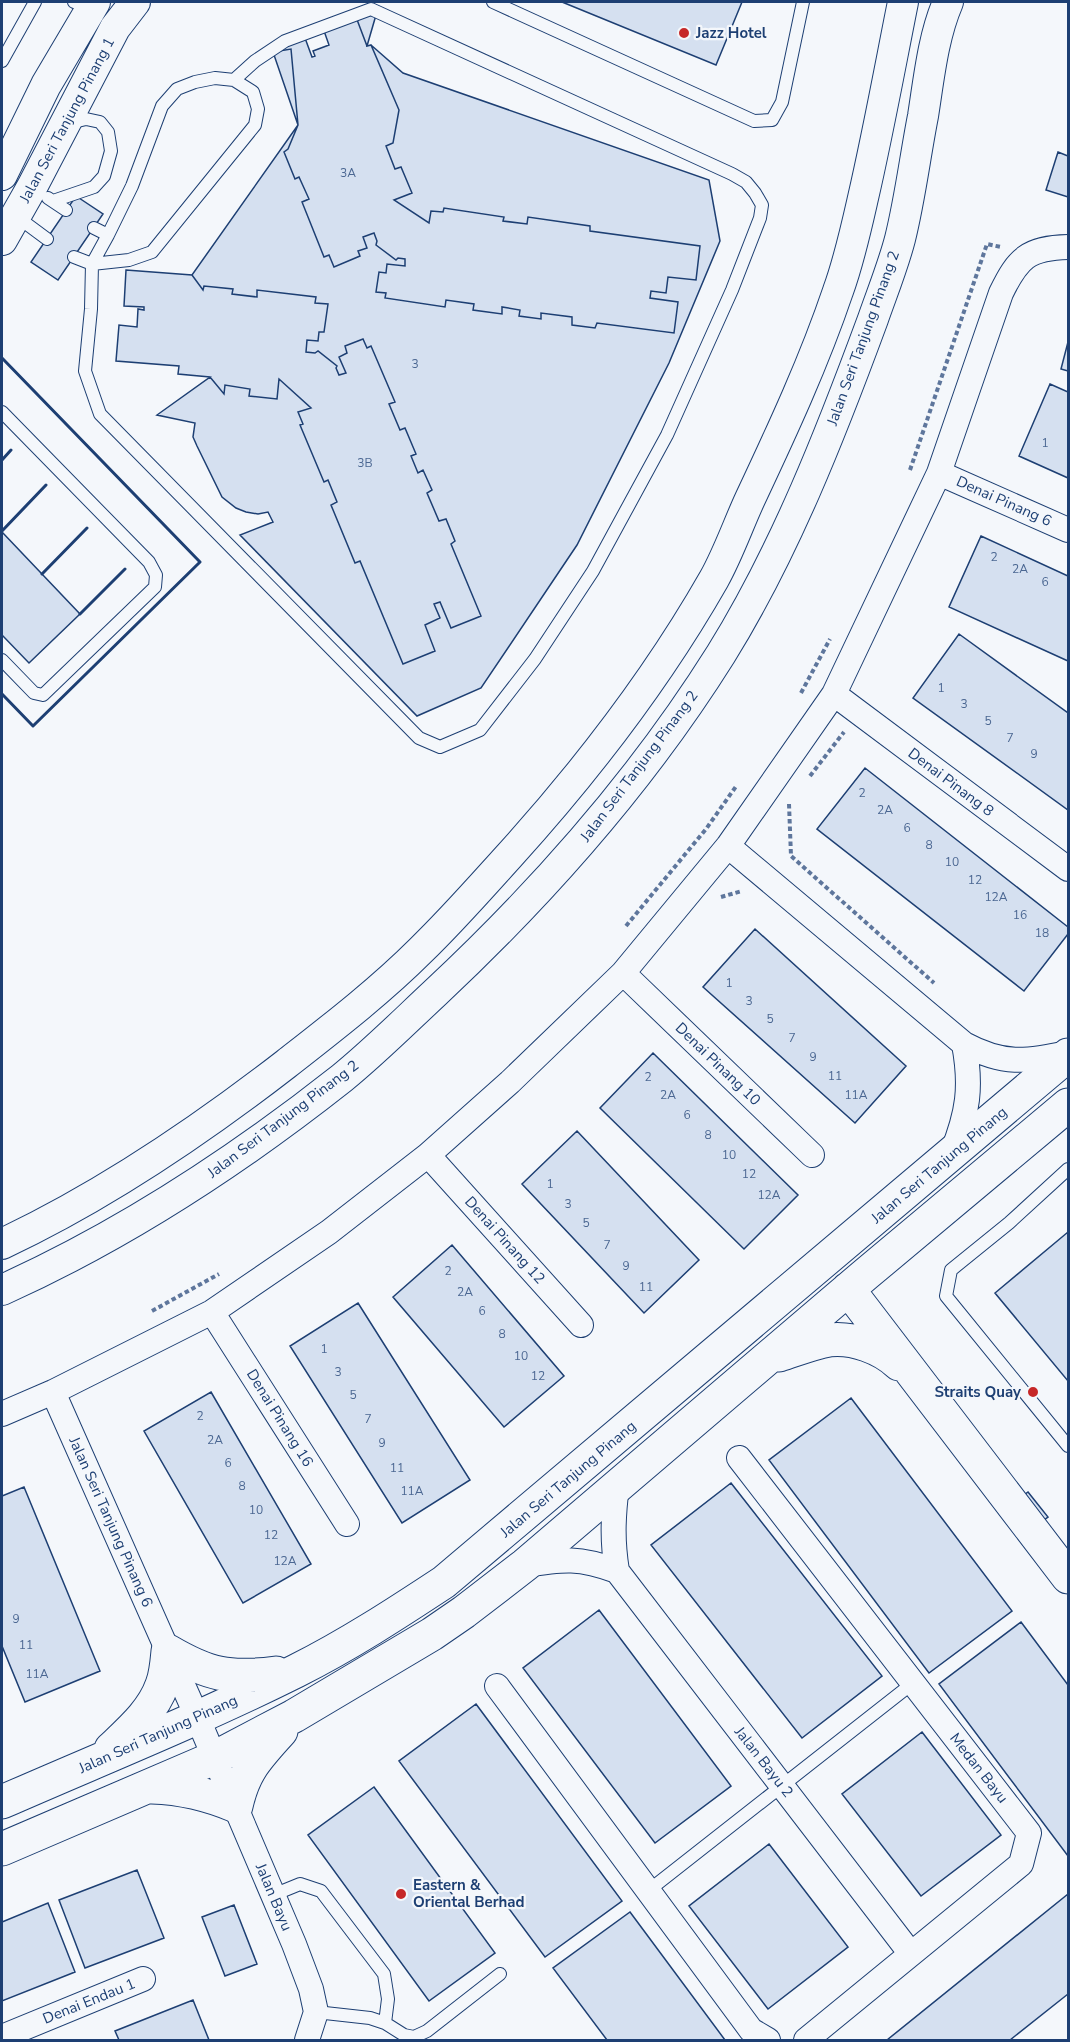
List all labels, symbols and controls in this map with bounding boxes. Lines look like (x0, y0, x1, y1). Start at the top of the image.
place label: Jazz Hotel (695, 23, 767, 43)
marker: Jazz Hotel (677, 26, 691, 40)
street label: Jalan Seri Tanjung Pinang 1 (14, 34, 119, 207)
house number: 3A (340, 165, 356, 181)
street label: Jalan Seri Tanjung Pinang 2 (822, 248, 904, 429)
house number: 3 (411, 356, 419, 372)
house number: 1 (1041, 435, 1049, 451)
house number: 3B (357, 455, 373, 471)
street label: Denai Pinang 6 (953, 471, 1055, 531)
house number: 2 (990, 549, 998, 565)
house number: 2A (1012, 561, 1028, 577)
house number: 6 (1041, 574, 1049, 590)
house number: 1 (937, 680, 945, 696)
street label: Jalan Seri Tanjung Pinang 2 (575, 686, 703, 847)
house number: 3 (960, 696, 968, 712)
house number: 5 (984, 713, 992, 729)
house number: 7 (1006, 730, 1014, 746)
street label: Denai Pinang 8 (904, 743, 998, 821)
house number: 9 (1030, 746, 1038, 762)
house number: 2 (858, 785, 866, 801)
house number: 2A (877, 802, 893, 818)
house number: 6 (903, 820, 911, 836)
house number: 8 (925, 837, 933, 853)
house number: 10 (945, 854, 959, 870)
house number: 12 (968, 872, 982, 888)
house number: 12A (984, 889, 1008, 905)
house number: 16 (1013, 907, 1027, 923)
house number: 18 (1035, 925, 1049, 941)
house number: 1 (725, 975, 733, 991)
house number: 3 (745, 993, 753, 1009)
house number: 5 (766, 1011, 774, 1027)
street label: Denai Pinang 10 (671, 1018, 765, 1110)
house number: 7 (788, 1030, 796, 1046)
house number: 9 (809, 1049, 817, 1065)
street label: Jalan Seri Tanjung Pinang 2 (202, 1055, 363, 1183)
house number: 11 (828, 1068, 842, 1084)
house number: 2 (644, 1069, 652, 1085)
house number: 2A (660, 1087, 676, 1103)
house number: 11A (844, 1087, 868, 1103)
street label: Jalan Seri Tanjung Pinang (866, 1102, 1011, 1228)
house number: 6 (683, 1107, 691, 1123)
house number: 8 (704, 1127, 712, 1143)
house number: 10 (722, 1147, 736, 1163)
house number: 12 (742, 1166, 756, 1182)
house number: 1 (546, 1176, 554, 1192)
house number: 12A (757, 1187, 781, 1203)
street label: Denai Pinang 12 (460, 1192, 550, 1288)
house number: 3 (564, 1196, 572, 1212)
house number: 5 (582, 1215, 590, 1231)
house number: 7 (603, 1237, 611, 1253)
house number: 9 (622, 1258, 630, 1274)
house number: 2 (444, 1263, 452, 1279)
house number: 11 (639, 1279, 653, 1295)
house number: 2A (457, 1284, 473, 1300)
house number: 6 (478, 1303, 486, 1319)
house number: 8 (498, 1326, 506, 1342)
house number: 1 (320, 1341, 328, 1357)
house number: 10 (514, 1348, 528, 1364)
house number: 3 (334, 1364, 342, 1380)
street label: Denai Pinang 16 (242, 1365, 318, 1471)
house number: 12 (531, 1368, 545, 1384)
place label: Straits Quay (934, 1382, 1021, 1402)
marker: Straits Quay (1026, 1385, 1040, 1399)
house number: 5 (349, 1387, 357, 1403)
house number: 2 (196, 1408, 204, 1424)
house number: 7 (364, 1411, 372, 1427)
street label: Jalan Seri Tanjung Pinang (495, 1416, 640, 1542)
house number: 2A (207, 1432, 223, 1448)
street label: Jalan Seri Tanjung Pinang 6 (64, 1433, 158, 1610)
house number: 9 (378, 1435, 386, 1451)
house number: 6 (224, 1455, 232, 1471)
house number: 11 (390, 1460, 404, 1476)
house number: 8 (238, 1478, 246, 1494)
house number: 11A (400, 1483, 424, 1499)
house number: 10 (249, 1502, 263, 1518)
house number: 12 (264, 1527, 278, 1543)
house number: 12A (273, 1553, 297, 1569)
house number: 9 (12, 1611, 20, 1627)
house number: 11 (19, 1637, 33, 1653)
house number: 11A (25, 1666, 49, 1682)
street label: Jalan Seri Tanjung Pinang (75, 1690, 241, 1778)
street label: Jalan Bayu 2 (729, 1722, 798, 1801)
street label: Medan Bayu (945, 1729, 1013, 1807)
street label: Jalan Bayu (250, 1859, 297, 1934)
place label: Eastern & Oriental Berhad (413, 1875, 525, 1912)
marker: Eastern & Oriental Berhad (394, 1887, 408, 1901)
street label: Denai Endau 1 (40, 1973, 138, 2029)

